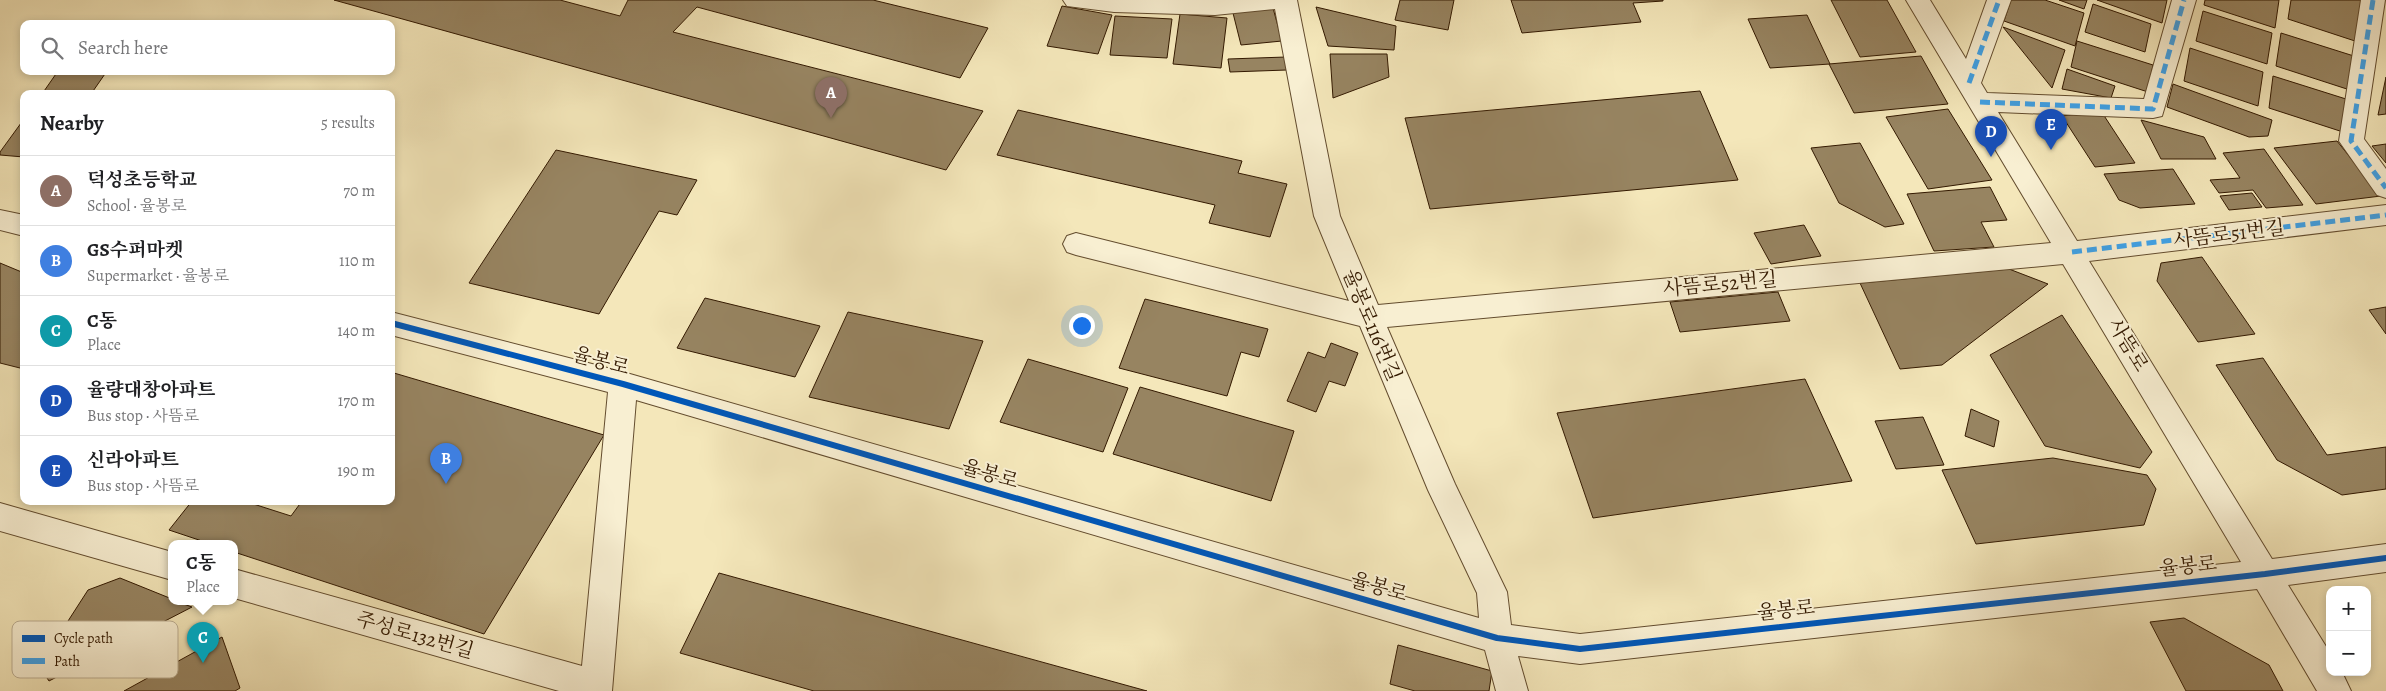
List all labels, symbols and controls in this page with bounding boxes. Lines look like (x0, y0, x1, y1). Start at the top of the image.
search box (20, 20, 395, 75)
icon: search (38, 34, 66, 62)
text: Search here (78, 35, 168, 61)
pin: A (815, 77, 847, 118)
text: Nearby (40, 109, 103, 137)
pin: E (2035, 109, 2067, 150)
text: 5 results (321, 112, 375, 134)
pin: D (1975, 116, 2007, 157)
text: 덕성초등학교 (87, 167, 197, 193)
text: A (51, 180, 61, 202)
text: 70 m (343, 180, 375, 202)
text: School · 율봉로 (87, 195, 186, 217)
street label: 사뜸로51번길 (2172, 214, 2286, 254)
text: GS수퍼마켓 (87, 237, 183, 263)
text: B (51, 250, 61, 272)
text: 110 m (339, 250, 375, 272)
text: Supermarket · 율봉로 (87, 265, 229, 287)
street label: 율봉로116번길 (1336, 265, 1408, 385)
street label: 사뜸로52번길 (1662, 266, 1778, 302)
text: C동 (87, 308, 117, 334)
your location (1069, 313, 1095, 339)
street label: 사뜸로 (2102, 313, 2154, 377)
text: C (51, 320, 61, 342)
text: 140 m (337, 320, 375, 342)
text: Place (87, 334, 121, 356)
street label: 율봉로 (570, 340, 632, 382)
text: 율량대창아파트 (87, 377, 215, 403)
text: D (50, 390, 62, 412)
text: 170 m (338, 390, 375, 412)
text: Bus stop · 사뜸로 (87, 405, 199, 427)
pin: B (430, 443, 462, 484)
text: 신라아파트 (87, 447, 179, 473)
street label: 율봉로 (958, 453, 1022, 495)
text: E (51, 460, 61, 482)
text: 190 m (337, 460, 375, 482)
text: Bus stop · 사뜸로 (87, 475, 199, 497)
popup (168, 540, 238, 605)
text: C동 (186, 550, 216, 576)
street label: 율봉로 (2158, 550, 2218, 582)
street label: 율봉로 (1347, 566, 1411, 608)
text: Place (186, 576, 220, 598)
map controls (2326, 586, 2371, 676)
button: + (2326, 586, 2371, 631)
street label: 율봉로 (1756, 594, 1816, 626)
street label: 주성로132번길 (353, 605, 477, 665)
legend (12, 621, 178, 678)
pin: C (187, 622, 219, 663)
text: Cycle path (54, 629, 114, 648)
button: − (2326, 631, 2371, 676)
text: Path (54, 652, 81, 671)

